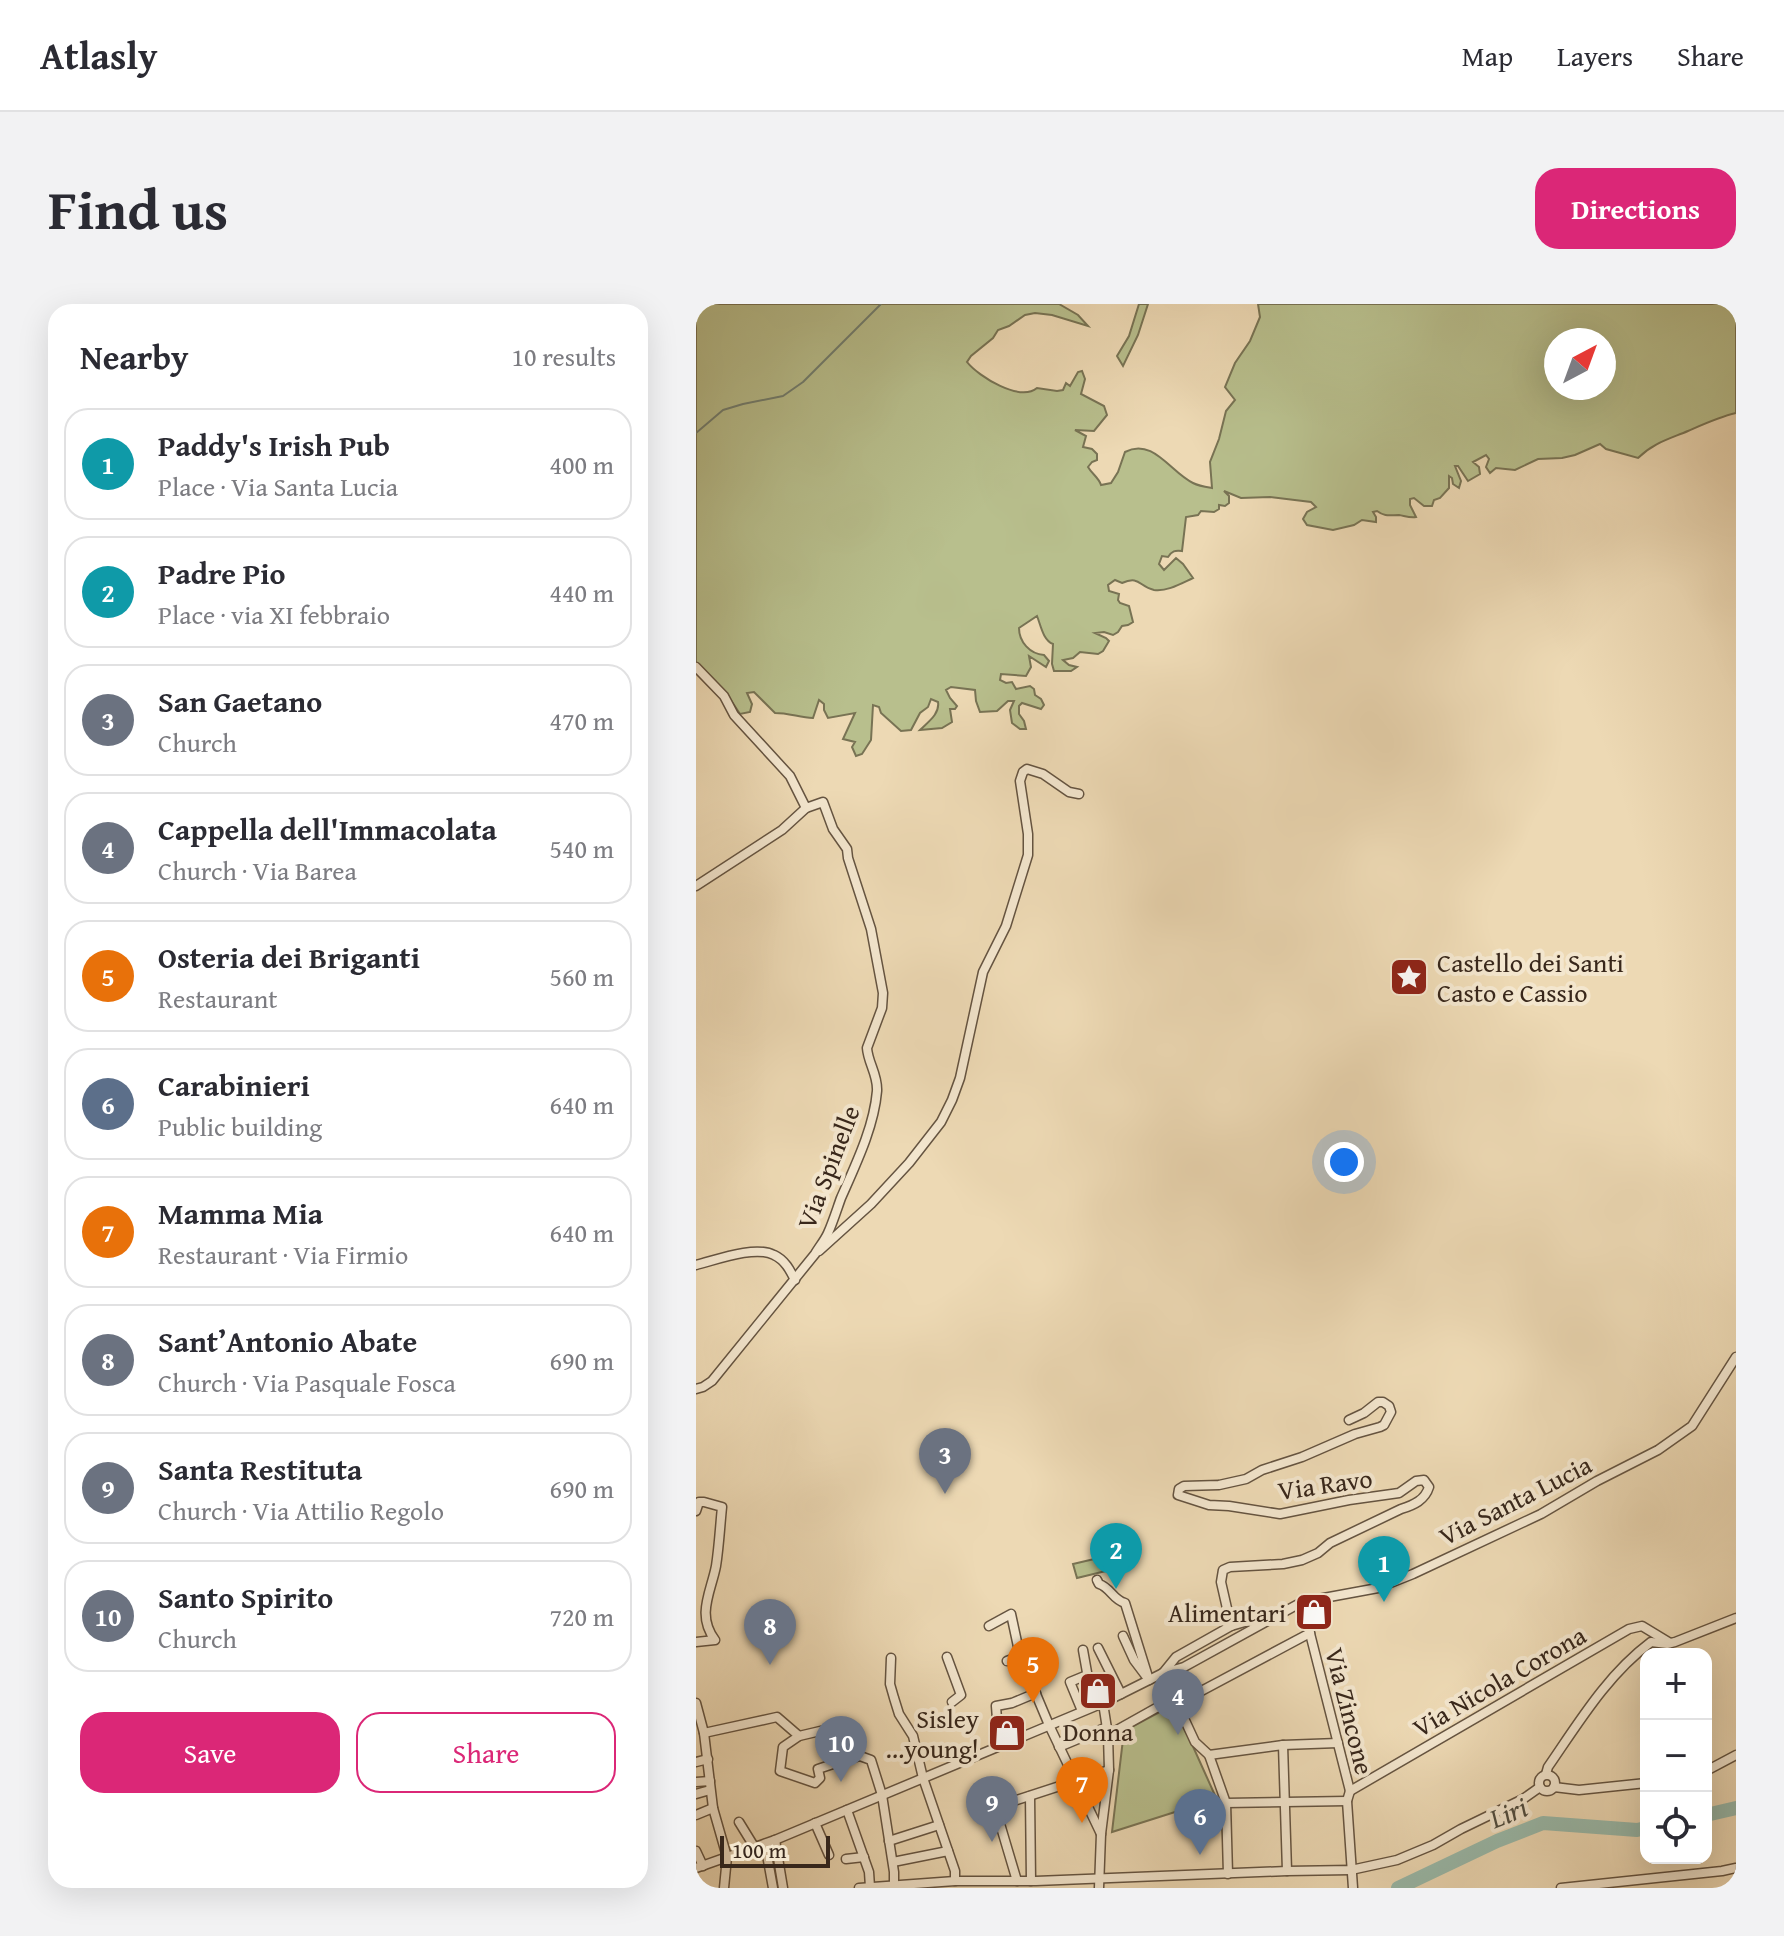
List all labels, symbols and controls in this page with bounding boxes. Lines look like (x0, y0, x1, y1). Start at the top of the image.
text: Atlasly (40, 27, 158, 83)
text: Map (1462, 35, 1513, 76)
text: Layers (1557, 35, 1633, 76)
text: Share (1677, 35, 1744, 76)
text: Find us (48, 167, 228, 250)
button: Directions (1535, 168, 1736, 249)
north arrow (1544, 328, 1616, 400)
text: Nearby (80, 332, 189, 381)
text: 10 results (512, 337, 616, 376)
text: Paddy's Irish Pub (158, 423, 390, 467)
text: 1 (101, 445, 115, 484)
text: 400 m (549, 445, 614, 484)
text: Place · Via Santa Lucia (158, 467, 398, 506)
text: Padre Pio (158, 551, 285, 595)
text: 2 (101, 573, 115, 612)
text: 440 m (549, 573, 614, 612)
text: Place · via XI febbraio (158, 595, 390, 634)
text: San Gaetano (158, 679, 322, 723)
text: 3 (101, 701, 115, 740)
text: 470 m (549, 701, 614, 740)
text: Church (158, 723, 237, 762)
text: Cappella dell'Immacolata (158, 807, 497, 851)
text: 4 (101, 829, 115, 868)
text: 540 m (549, 829, 614, 868)
text: Church · Via Barea (158, 851, 357, 890)
text: Osteria dei Briganti (158, 935, 420, 979)
place label: Castello dei Santi Casto e Cassio (1437, 943, 1624, 1012)
place icon: Castello dei Santi Casto e Cassio (1388, 956, 1430, 998)
text: 5 (101, 957, 115, 996)
text: 560 m (549, 957, 614, 996)
text: Restaurant (158, 979, 278, 1018)
text: Carabinieri (158, 1063, 310, 1107)
text: 6 (101, 1085, 115, 1124)
text: 640 m (549, 1085, 614, 1124)
street label: Via Spinelle (787, 1099, 869, 1235)
text: Public building (158, 1107, 322, 1146)
your location (1324, 1142, 1364, 1182)
text: Mamma Mia (158, 1191, 323, 1235)
text: 7 (101, 1213, 115, 1252)
text: 640 m (549, 1213, 614, 1252)
text: Restaurant · Via Firmio (158, 1235, 408, 1274)
text: Sant’Antonio Abate (158, 1319, 417, 1363)
text: 8 (101, 1341, 115, 1380)
text: 690 m (549, 1341, 614, 1380)
text: Church · Via Pasquale Fosca (158, 1363, 456, 1402)
pin: 3 (919, 1428, 971, 1494)
street label: Via Santa Lucia (1432, 1444, 1599, 1555)
text: Santa Restituta (158, 1447, 362, 1491)
street label: Via Ravo (1275, 1458, 1375, 1510)
text: 9 (101, 1469, 115, 1508)
text: 690 m (549, 1469, 614, 1508)
text: Church · Via Attilio Regolo (158, 1491, 444, 1530)
pin: 2 (1090, 1523, 1142, 1589)
pin: 1 (1358, 1536, 1410, 1602)
text: Santo Spirito (158, 1575, 333, 1619)
shop icon: Alimentari (1293, 1591, 1335, 1633)
place label: Alimentari (1168, 1593, 1286, 1632)
text: 10 (95, 1597, 121, 1636)
text: 720 m (549, 1597, 614, 1636)
pin: 8 (744, 1599, 796, 1665)
street label: Via Nicola Corona (1405, 1615, 1594, 1747)
text: Church (158, 1619, 237, 1658)
pin: 5 (1007, 1637, 1059, 1703)
street label: Via Zincone (1315, 1643, 1385, 1779)
map controls (1640, 1648, 1712, 1864)
button: + (1640, 1648, 1712, 1720)
pin: 4 (1152, 1669, 1204, 1735)
shop icon: Donna (1077, 1670, 1119, 1712)
place label: Sisley ...young! (885, 1699, 979, 1768)
button: Save (80, 1712, 340, 1793)
button: Share (356, 1712, 616, 1793)
shop icon: Sisley ...young! (986, 1712, 1028, 1754)
place label: Donna (1063, 1712, 1134, 1751)
pin: 10 (815, 1716, 867, 1782)
button: − (1640, 1720, 1712, 1792)
pin: 7 (1056, 1757, 1108, 1823)
pin: 9 (966, 1776, 1018, 1842)
water label: Liri (1482, 1786, 1533, 1838)
pin: 6 (1174, 1789, 1226, 1855)
button: locate (1640, 1792, 1712, 1864)
scale bar (720, 1832, 830, 1868)
text: 100 m (732, 1834, 787, 1866)

